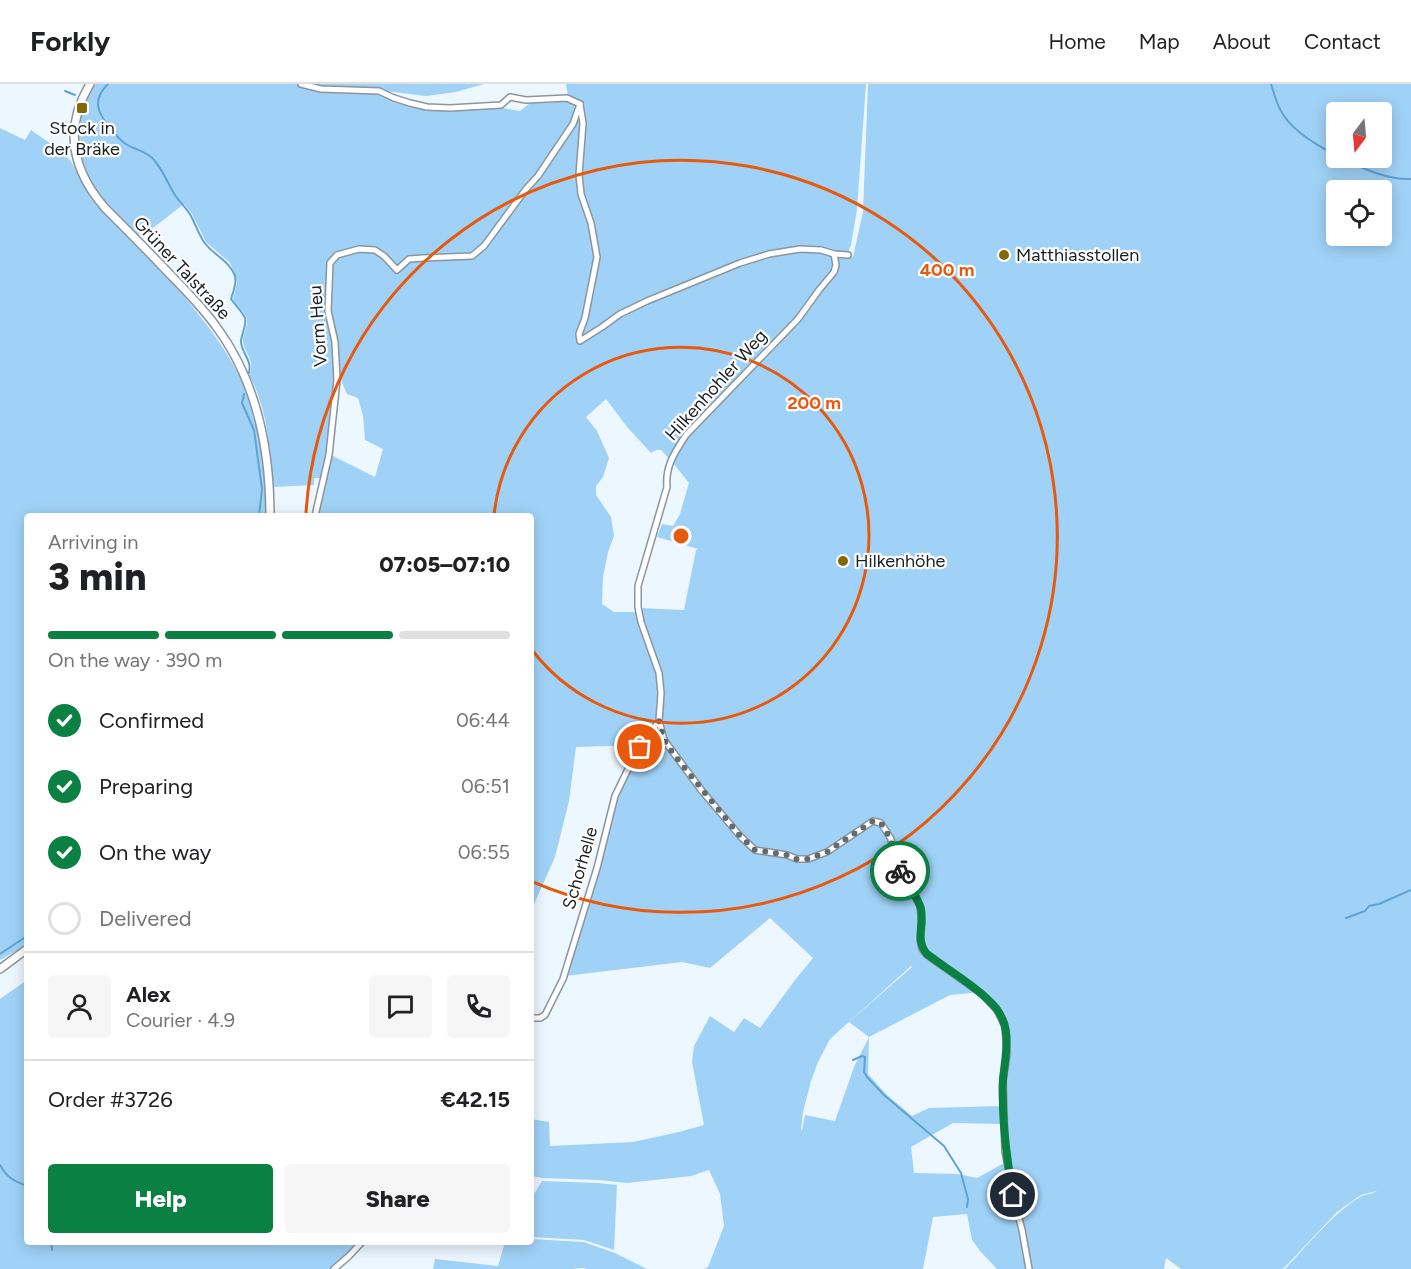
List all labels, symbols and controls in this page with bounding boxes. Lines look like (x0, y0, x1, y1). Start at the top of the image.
text: Forkly (30, 24, 110, 58)
text: Home (1049, 29, 1106, 54)
text: Map (1139, 29, 1180, 54)
text: About (1213, 29, 1271, 54)
text: Contact (1304, 29, 1381, 54)
marker: Stock in der Bräke (75, 101, 89, 115)
north arrow (1326, 102, 1392, 168)
map controls (1326, 102, 1392, 246)
place label: Stock in der Bräke (44, 117, 120, 160)
button: locate (1326, 180, 1392, 246)
street label: Grüner Talstraße (129, 212, 235, 324)
place label: Matthiasstollen (1016, 244, 1139, 266)
marker: Matthiasstollen (997, 248, 1011, 262)
text: 400 m (920, 259, 974, 281)
street label: Vorm Heu (304, 285, 332, 367)
street label: Hilkenhohler Weg (660, 325, 772, 445)
text: 200 m (787, 392, 841, 414)
centre of rings (671, 526, 691, 546)
text: Arriving in (48, 530, 138, 554)
place label: Hilkenhöhe (855, 550, 946, 572)
text: 07:05–07:10 (379, 551, 510, 578)
text: 3 min (48, 553, 146, 600)
marker: Hilkenhöhe (836, 554, 850, 568)
text: On the way · 390 m (48, 648, 222, 672)
icon: check (48, 704, 81, 737)
text: Confirmed (99, 707, 204, 734)
text: 06:44 (456, 708, 510, 732)
pin (614, 721, 665, 772)
icon: bag (623, 730, 656, 763)
icon: check (48, 770, 81, 803)
text: Preparing (99, 773, 193, 800)
text: 06:51 (461, 774, 510, 798)
street label: Schorhelle (558, 824, 602, 912)
icon: check (48, 836, 81, 869)
text: On the way (99, 839, 211, 866)
text: 06:55 (458, 840, 510, 864)
courier (870, 841, 930, 901)
icon: bike (884, 855, 917, 888)
text: Delivered (99, 905, 192, 932)
button: person (48, 975, 111, 1038)
button: chat (369, 975, 432, 1038)
button: phone (447, 975, 510, 1038)
text: Alex (126, 981, 171, 1008)
text: Courier · 4.9 (126, 1008, 235, 1032)
text: Order #3726 (48, 1086, 173, 1113)
text: €42.15 (441, 1086, 510, 1113)
button: Help (48, 1164, 273, 1233)
button: Share (285, 1164, 510, 1233)
pin (987, 1169, 1038, 1220)
icon: home (996, 1178, 1029, 1211)

